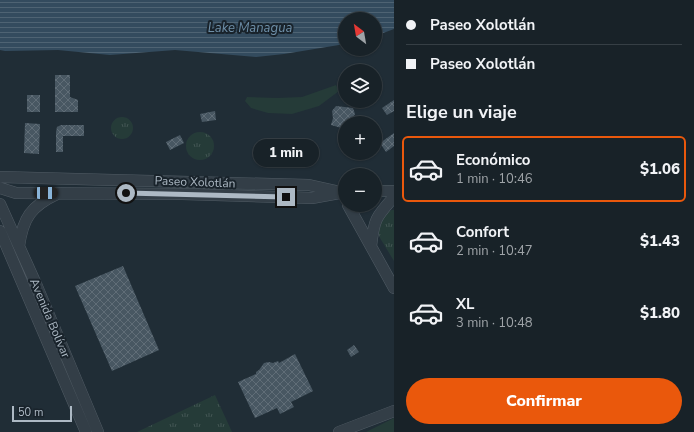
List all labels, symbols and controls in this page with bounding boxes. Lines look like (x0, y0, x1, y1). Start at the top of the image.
north arrow (338, 12, 382, 56)
map controls (338, 12, 382, 212)
text: Paseo Xolotlán (430, 15, 535, 35)
water label: Lake Managua (208, 19, 292, 37)
text: Paseo Xolotlán (430, 54, 535, 74)
button: layers (338, 64, 382, 108)
text: Elige un viaje (406, 100, 517, 124)
button: + (338, 116, 382, 160)
callout: 1 min (253, 139, 319, 167)
text: 1 min (269, 144, 303, 162)
text: Económico (456, 150, 530, 170)
icon: car (408, 151, 444, 187)
text: $1.06 (640, 159, 680, 179)
button: − (338, 168, 382, 212)
text: 1 min · 10:46 (456, 170, 532, 188)
street label: Paseo Xolotlán (154, 173, 236, 191)
route start (117, 184, 135, 202)
car (34, 187, 58, 199)
route end (277, 188, 295, 206)
text: Confort (456, 222, 509, 242)
icon: car (408, 223, 444, 259)
text: $1.43 (640, 231, 680, 251)
text: 2 min · 10:47 (456, 242, 532, 260)
street label: Avenida Bolívar (26, 276, 74, 361)
text: XL (456, 294, 475, 314)
icon: car (408, 295, 444, 331)
text: $1.80 (640, 303, 680, 323)
text: 3 min · 10:48 (456, 314, 532, 332)
button: Confirmar (406, 378, 682, 424)
scale bar (12, 404, 72, 423)
text: 50 m (18, 405, 43, 420)

